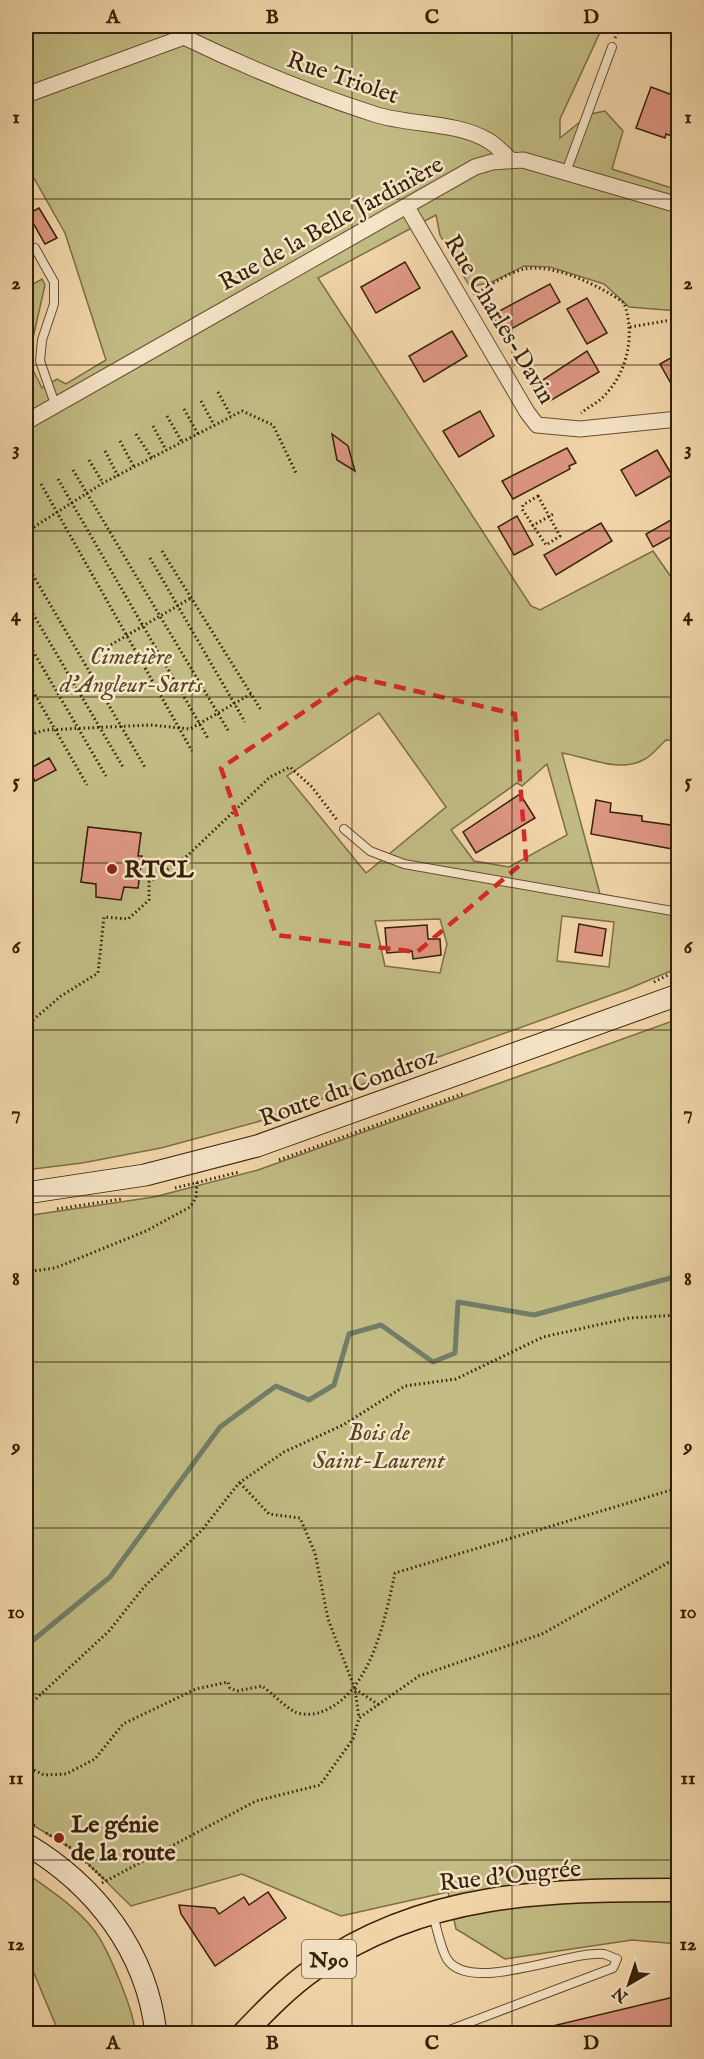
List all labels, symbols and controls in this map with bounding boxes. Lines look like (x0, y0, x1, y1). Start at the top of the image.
text: A (105, 5, 121, 30)
text: B (265, 5, 279, 30)
text: C (425, 5, 439, 30)
text: D (583, 5, 599, 30)
street label: Rue Triolet (283, 45, 402, 112)
text: 1 (12, 105, 20, 130)
text: 1 (684, 105, 692, 130)
street label: Rue de la Belle Jardinière (214, 150, 449, 299)
street label: Rue Charles-Davin (436, 229, 562, 410)
text: 2 (11, 271, 21, 296)
text: 2 (683, 271, 693, 296)
text: 3 (12, 437, 20, 462)
text: 3 (684, 437, 692, 462)
text: 4 (11, 603, 22, 628)
text: 4 (683, 603, 694, 628)
park label: Cimetière d'Angleur-Sarts (59, 642, 204, 701)
text: 5 (12, 769, 20, 794)
text: 5 (684, 769, 692, 794)
place label: RTCL (124, 855, 194, 886)
marker: RTCL (105, 862, 119, 876)
text: 6 (12, 935, 22, 960)
text: 6 (684, 935, 694, 960)
street label: Route du Condroz (255, 1042, 442, 1135)
text: 7 (11, 1101, 21, 1126)
text: 7 (683, 1101, 693, 1126)
text: 8 (12, 1267, 20, 1292)
text: 8 (684, 1267, 692, 1292)
park label: Bois de Saint-Laurent (313, 1418, 446, 1477)
text: 9 (11, 1434, 21, 1459)
text: 9 (683, 1434, 693, 1459)
text: 10 (7, 1600, 25, 1625)
text: 10 (679, 1600, 697, 1625)
text: 11 (9, 1766, 23, 1791)
text: 11 (681, 1766, 695, 1791)
place label: Le génie de la route (71, 1810, 176, 1869)
marker: Le génie de la route (52, 1831, 66, 1845)
street label: Rue d'Ougrée (438, 1854, 583, 1899)
text: 12 (8, 1932, 25, 1957)
text: 12 (680, 1932, 697, 1957)
road number: N90 (302, 1940, 356, 1978)
north arrow (599, 1954, 659, 2014)
text: N (609, 1982, 633, 2007)
text: A (105, 2031, 121, 2056)
text: B (265, 2031, 279, 2056)
text: C (425, 2031, 439, 2056)
text: D (583, 2031, 599, 2056)

